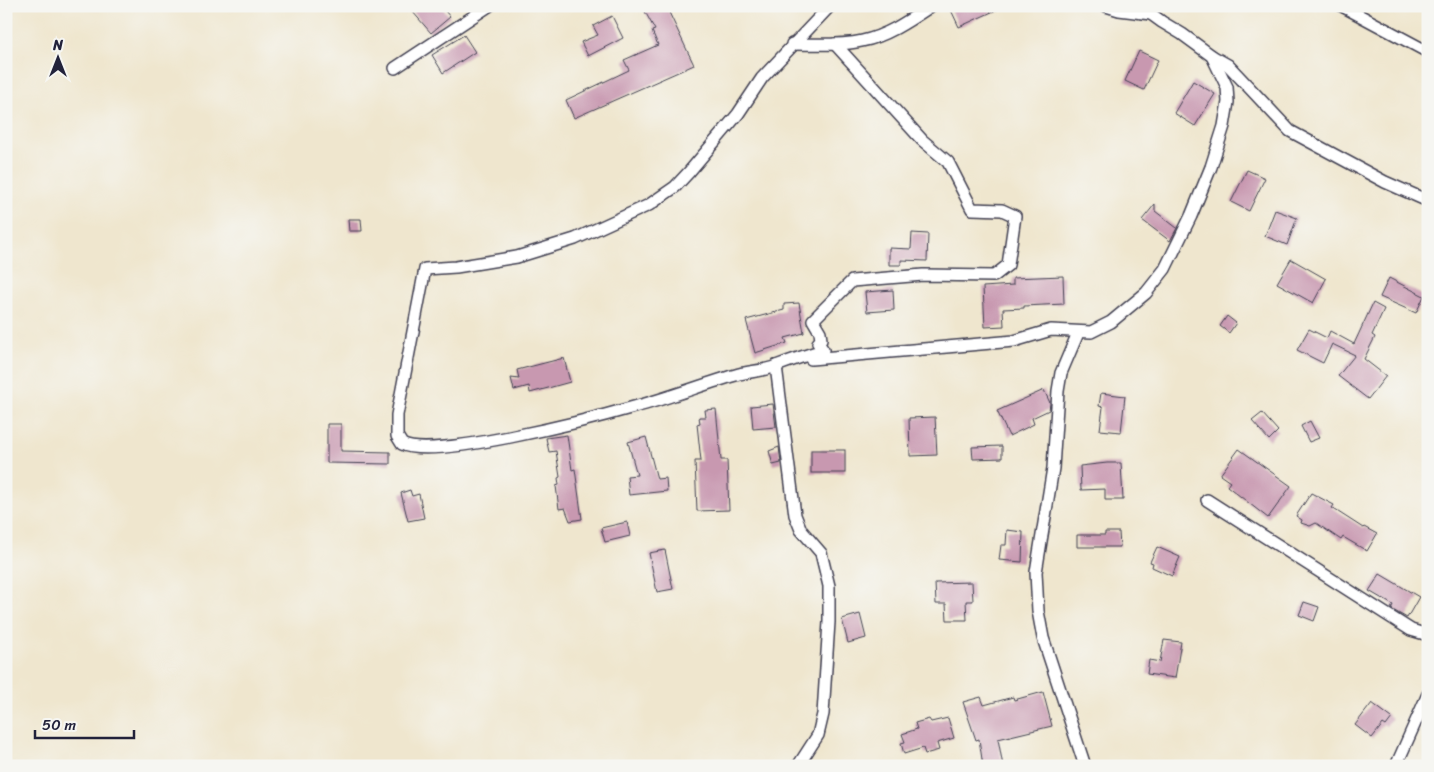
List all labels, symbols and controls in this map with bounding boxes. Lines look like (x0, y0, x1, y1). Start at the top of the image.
north arrow (32, 32, 82, 82)
text: N (52, 33, 63, 58)
scale bar (35, 707, 134, 739)
text: 50 m (42, 712, 77, 738)

